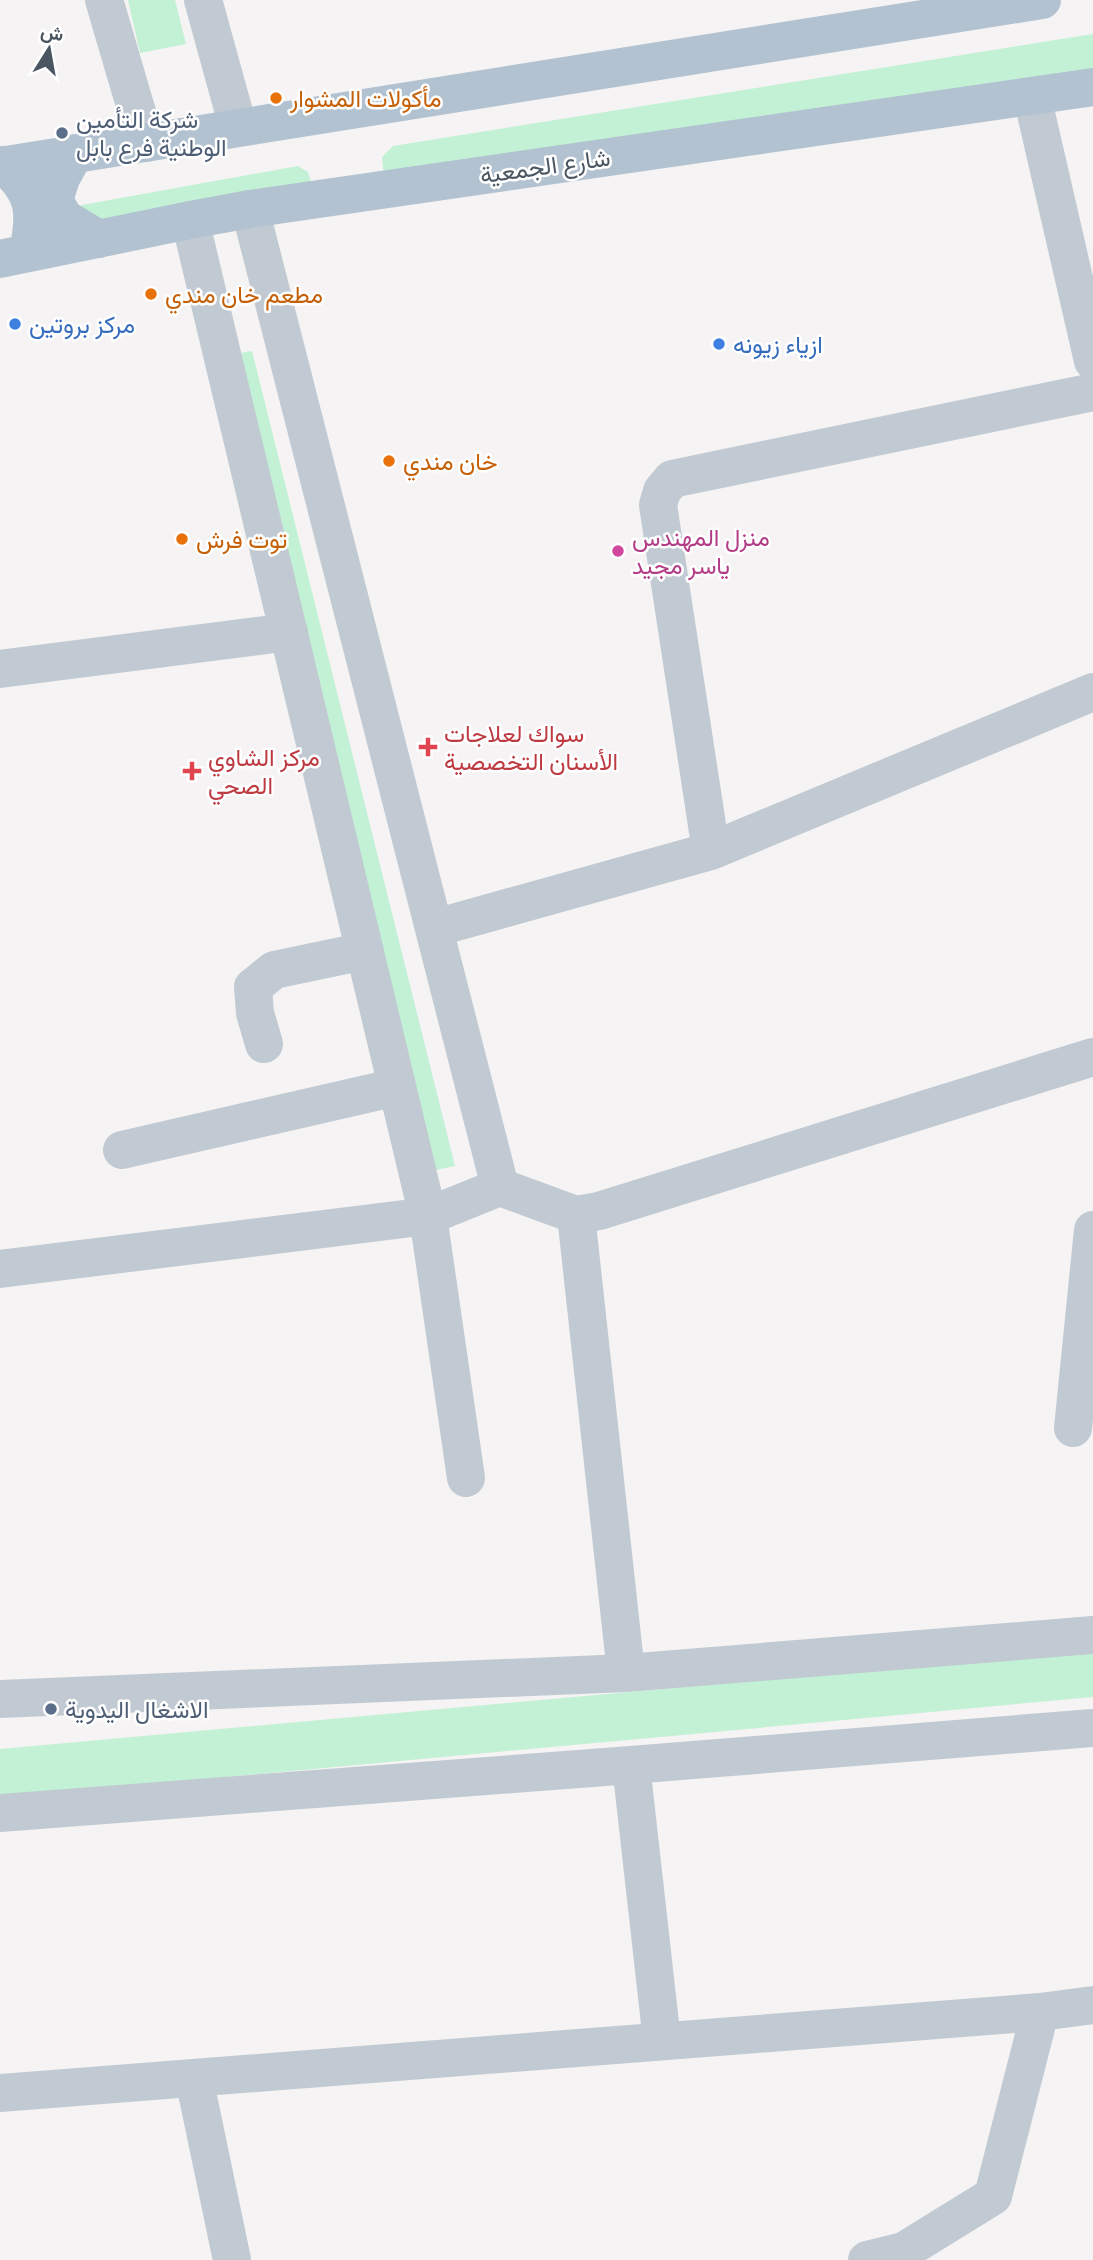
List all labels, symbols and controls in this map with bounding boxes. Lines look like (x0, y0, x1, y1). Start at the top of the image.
north arrow (14, 14, 84, 84)
text: ش (39, 19, 66, 46)
place label: مأكولات المشوار (289, 85, 442, 114)
marker: مأكولات المشوار (268, 90, 284, 106)
place label: شركة التأمين الوطنية فرع بابل (76, 106, 227, 164)
marker: شركة التأمين الوطنية فرع بابل (54, 125, 70, 141)
street label: شارع الجمعية (478, 143, 612, 191)
place label: مطعم خان مندي (165, 281, 323, 314)
marker: مطعم خان مندي (143, 286, 159, 302)
place label: مركز بروتين (29, 311, 135, 340)
marker: مركز بروتين (7, 316, 23, 332)
place label: ازياء زيونه (733, 331, 823, 360)
marker: ازياء زيونه (711, 336, 727, 352)
place label: خان مندي (403, 448, 498, 481)
marker: خان مندي (381, 453, 397, 469)
place label: منزل المهندس ياسر مجيد (632, 524, 770, 581)
place label: توت فرش (196, 526, 287, 555)
marker: توت فرش (174, 531, 190, 547)
marker: منزل المهندس ياسر مجيد (610, 543, 626, 559)
place label: سواك لعلاجات الأسنان التخصصية (444, 720, 618, 776)
marker: سواك لعلاجات الأسنان التخصصية (418, 737, 438, 757)
place label: مركز الشاوي الصحي (208, 744, 320, 805)
marker: مركز الشاوي الصحي (182, 761, 202, 781)
place label: الاشغال اليدوية (65, 1696, 209, 1725)
marker: الاشغال اليدوية (43, 1701, 59, 1717)

